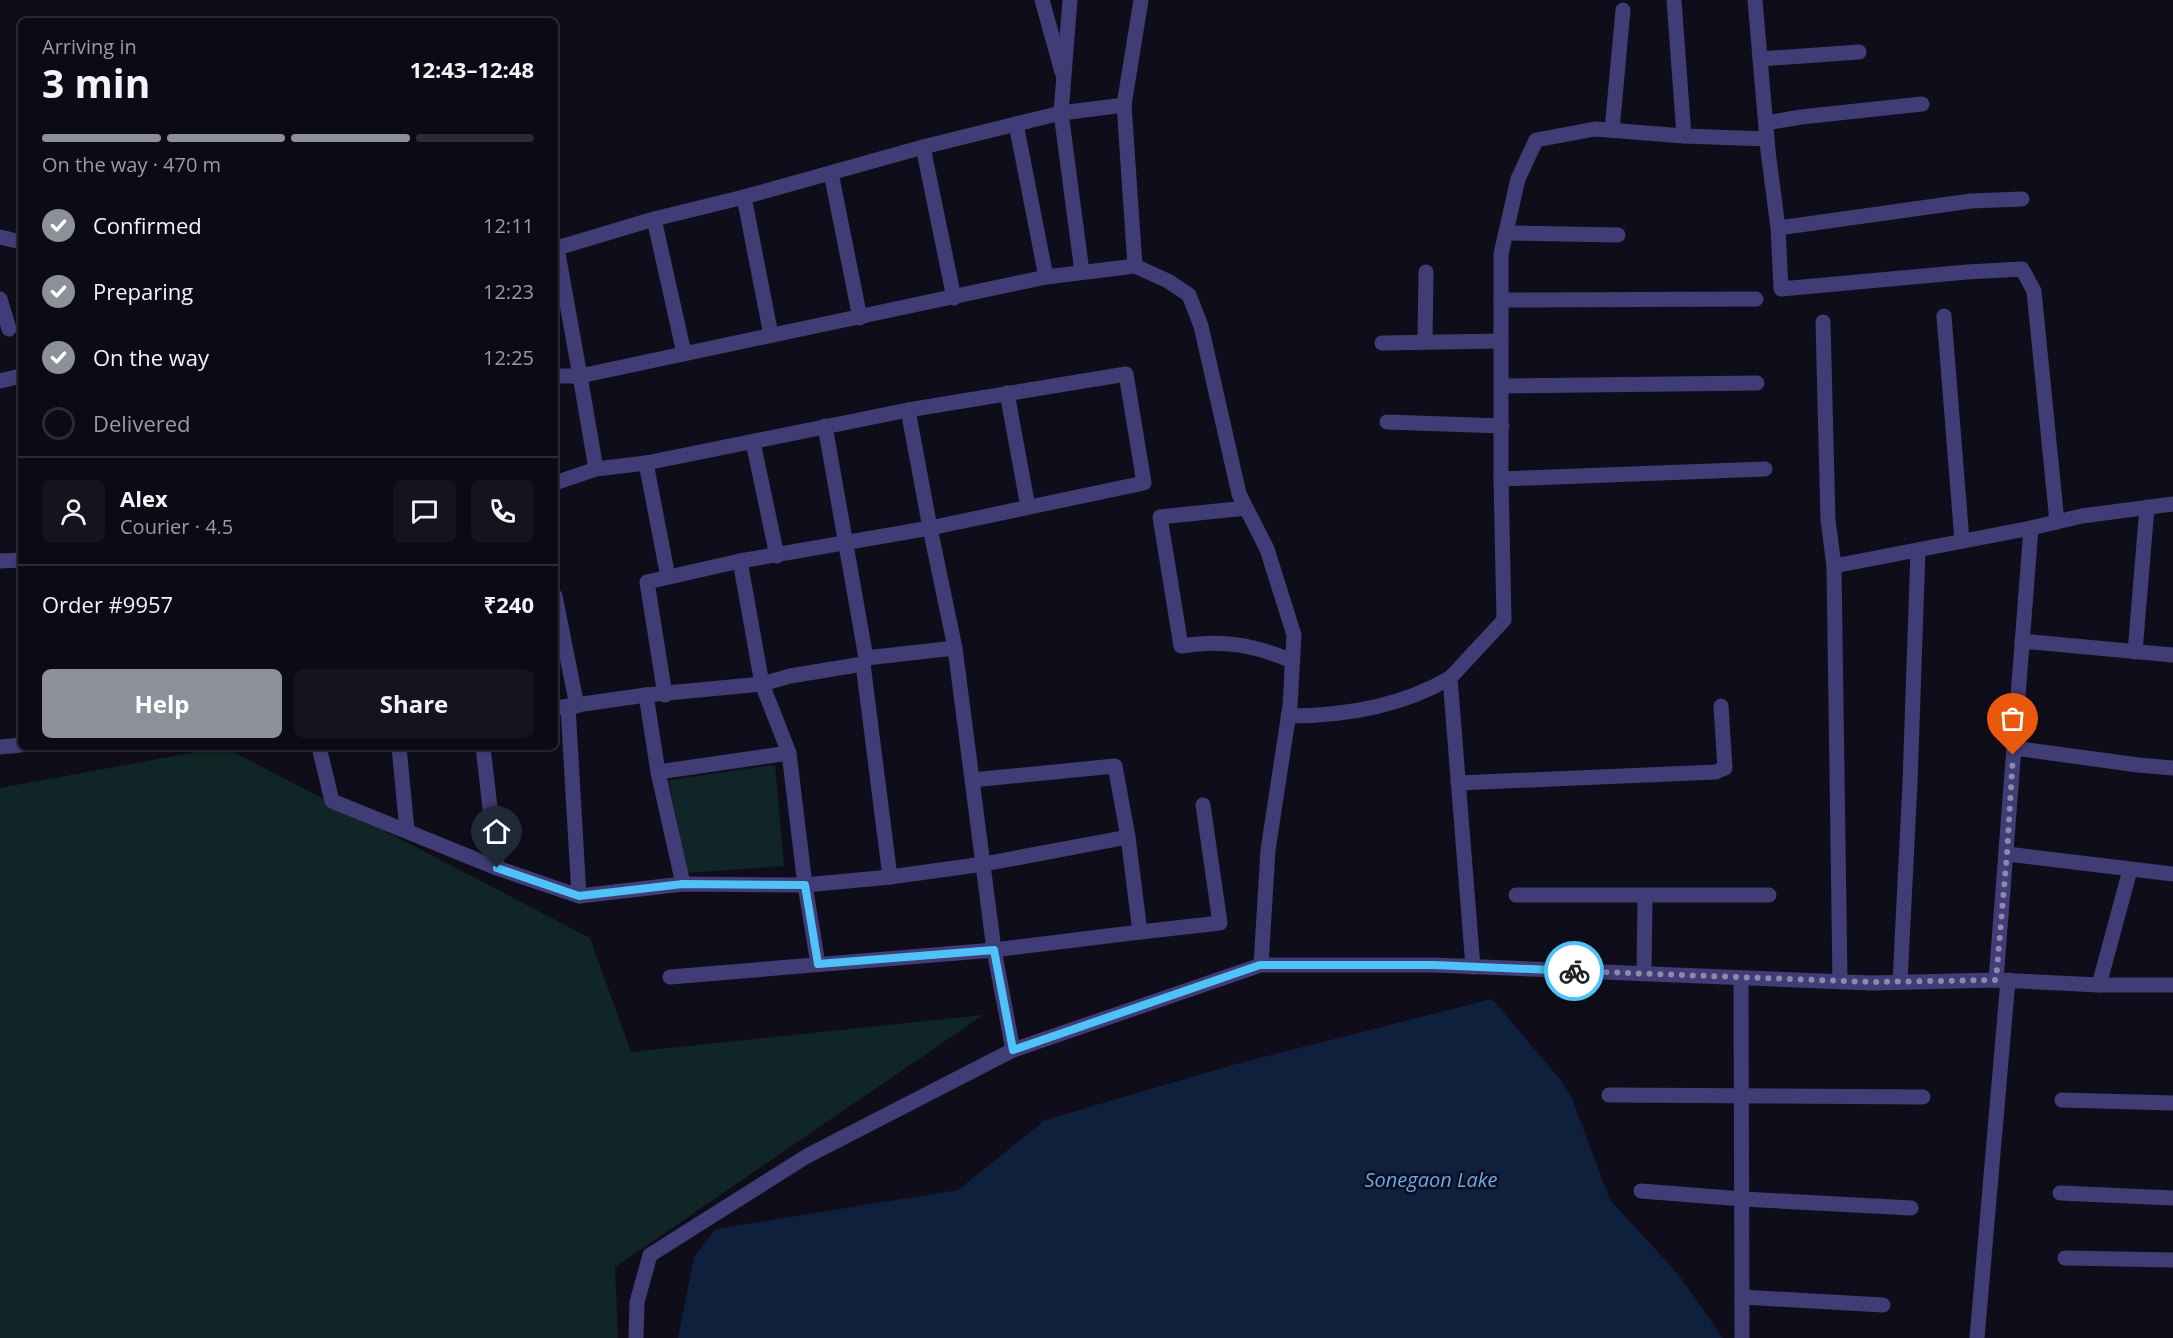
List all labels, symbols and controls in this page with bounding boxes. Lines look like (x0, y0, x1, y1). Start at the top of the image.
text: Arriving in (42, 33, 137, 60)
text: 12:43–12:48 (410, 54, 534, 84)
text: 3 min (42, 56, 150, 109)
text: On the way · 470 m (42, 151, 221, 178)
icon: check (42, 209, 75, 242)
text: Confirmed (93, 210, 202, 240)
text: 12:11 (483, 212, 534, 239)
icon: check (42, 275, 75, 308)
text: Preparing (93, 276, 193, 306)
text: 12:23 (483, 278, 534, 305)
icon: check (42, 341, 75, 374)
text: On the way (93, 342, 209, 372)
text: 12:25 (483, 344, 534, 371)
text: Delivered (93, 408, 191, 438)
button: person (42, 480, 105, 543)
button: chat (393, 480, 456, 543)
button: phone (471, 480, 534, 543)
text: Alex (120, 483, 168, 513)
text: Courier · 4.5 (120, 513, 233, 540)
text: Order #9957 (42, 589, 173, 619)
text: ₹240 (484, 589, 534, 619)
button: Help (42, 669, 282, 738)
button: Share (294, 669, 534, 738)
pin (1987, 693, 2038, 755)
icon: bag (1996, 702, 2029, 735)
pin (471, 806, 522, 868)
icon: home (480, 815, 513, 848)
courier (1544, 941, 1604, 1001)
icon: bike (1558, 955, 1591, 988)
water label: Sonegaon Lake (1364, 1166, 1498, 1193)

